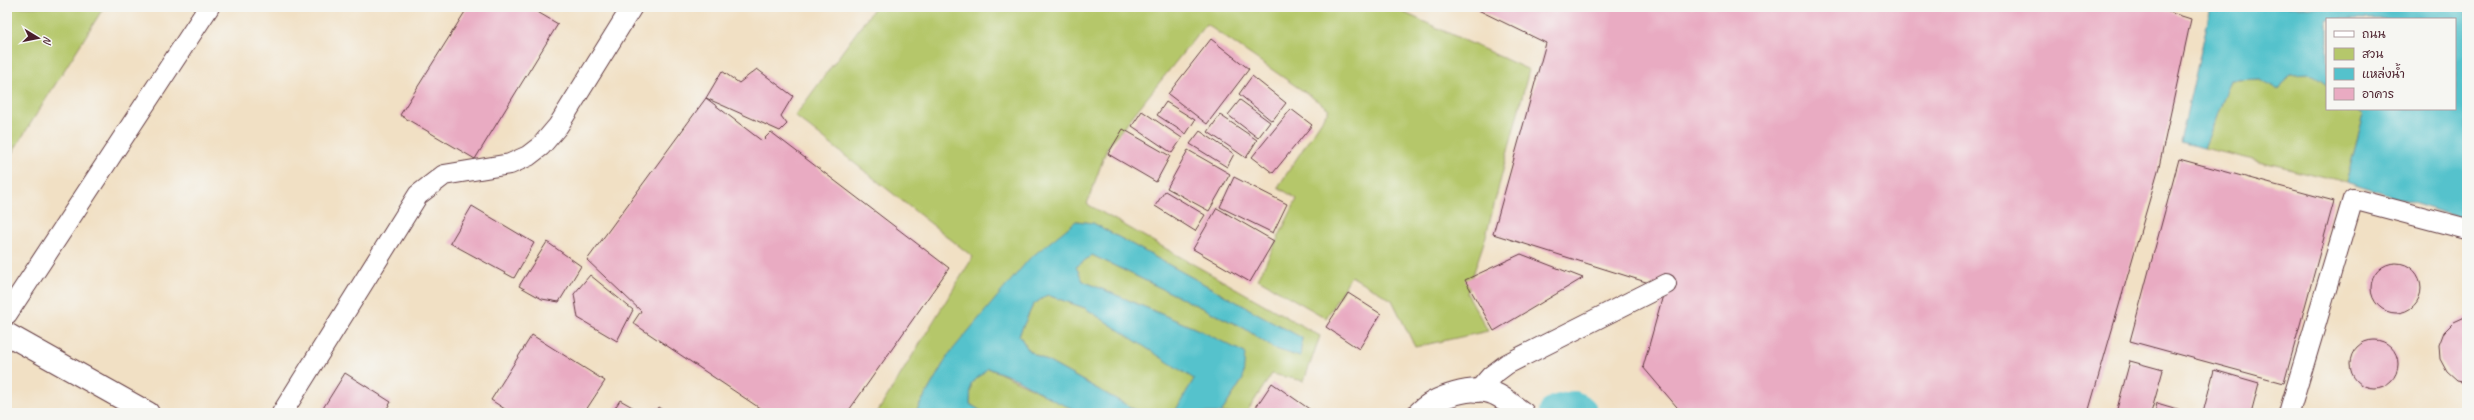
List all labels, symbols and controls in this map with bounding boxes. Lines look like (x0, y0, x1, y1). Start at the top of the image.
north arrow (18, 18, 58, 58)
legend (2326, 18, 2456, 110)
text: ถนน (2362, 26, 2386, 42)
text: N (40, 35, 55, 46)
text: สวน (2362, 46, 2383, 62)
text: แหล่งน้ำ (2362, 63, 2405, 82)
text: อาคาร (2362, 86, 2394, 102)

